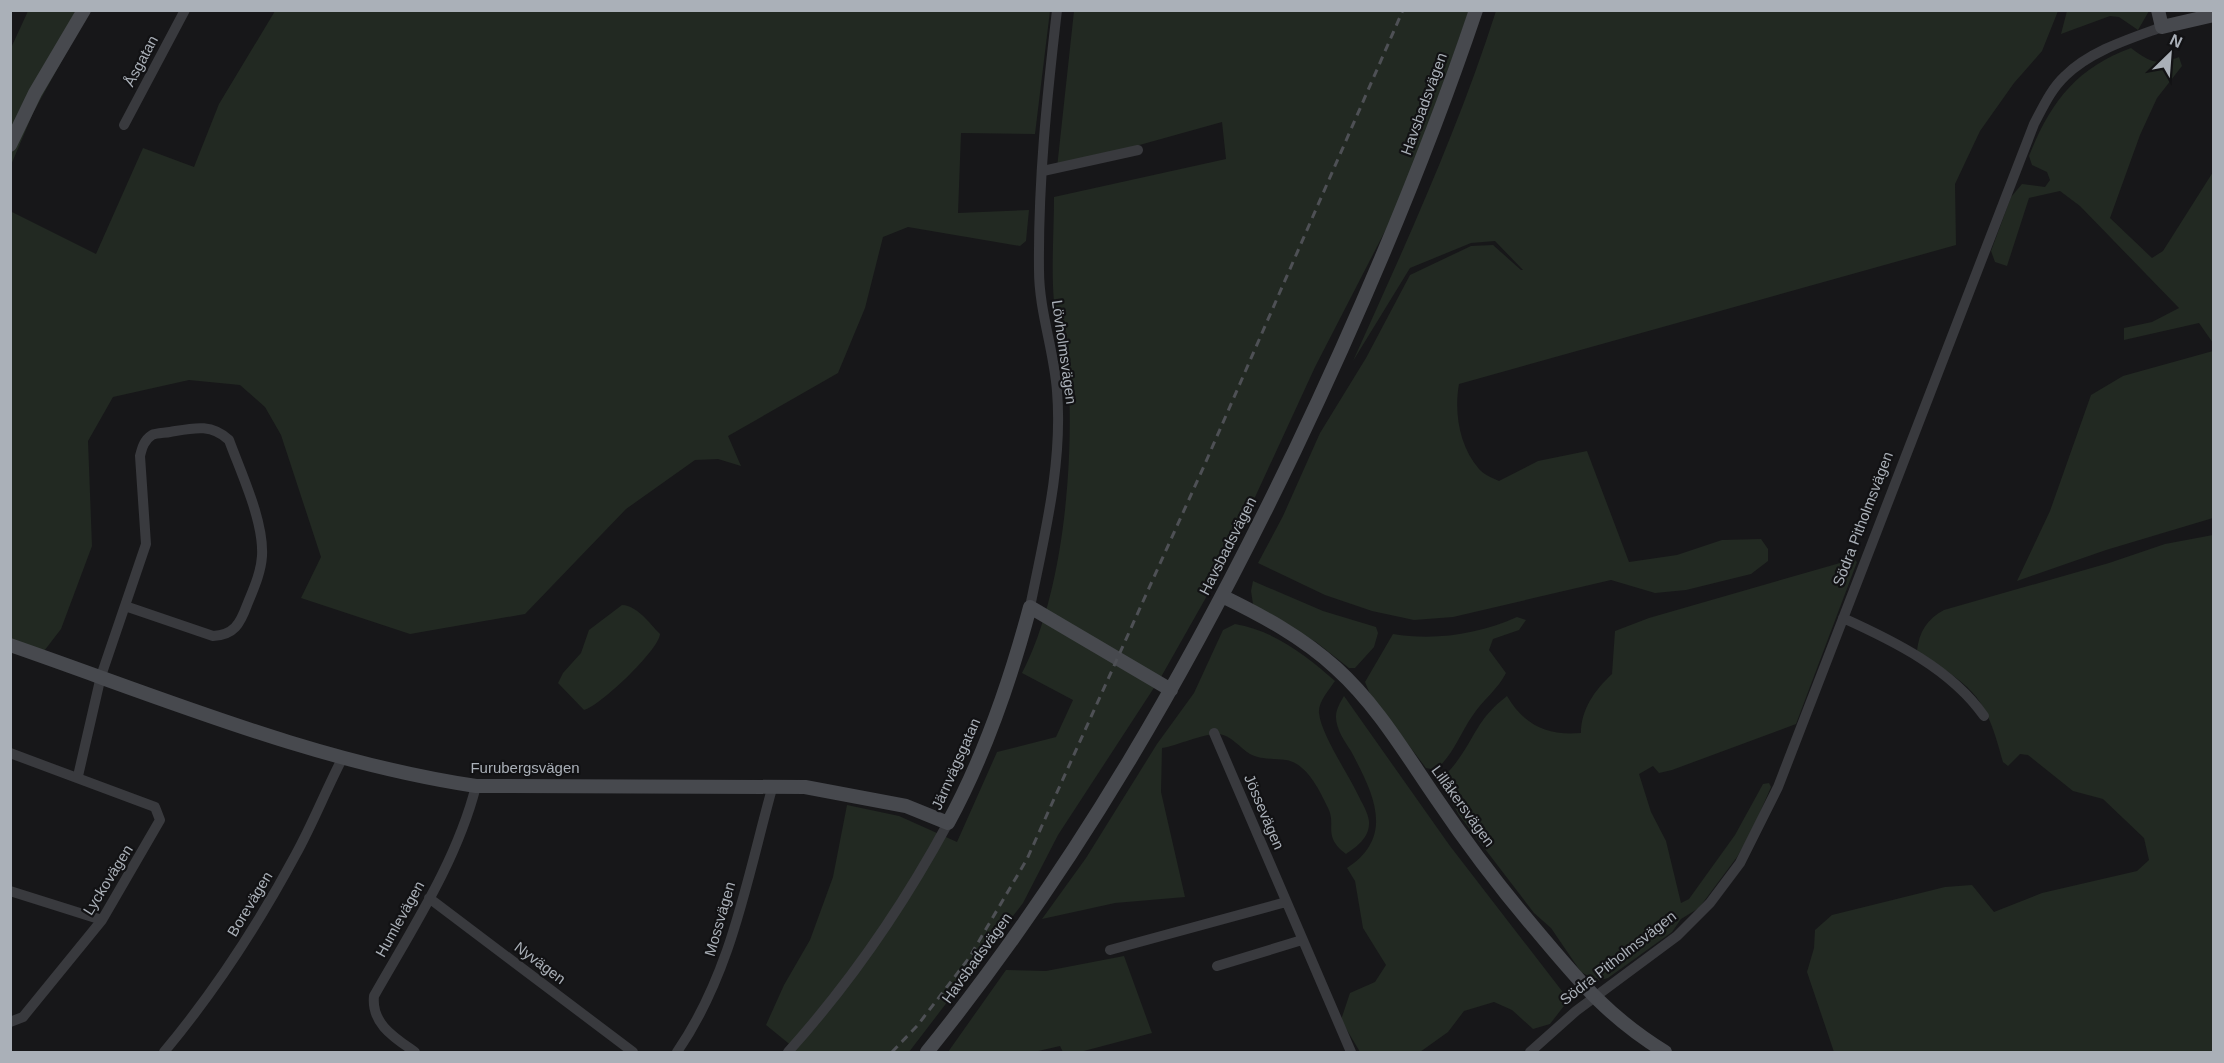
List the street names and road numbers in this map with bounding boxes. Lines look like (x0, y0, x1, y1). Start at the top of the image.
street label: Åsgatan (120, 32, 161, 89)
street label: Havsbadsvägen (1397, 50, 1450, 157)
street label: Lövholmsvägen (1049, 299, 1080, 405)
street label: Södra Pitholmsvägen (1829, 449, 1896, 588)
street label: Havsbadsvägen (1196, 494, 1260, 598)
street label: Järnvägsgatan (928, 715, 983, 812)
street label: Furubergsvägen (470, 759, 580, 776)
street label: Lillåkersvägen (1428, 762, 1498, 849)
street label: Jössevägen (1241, 772, 1288, 852)
street label: Lyckovägen (79, 842, 136, 918)
street label: Borevägen (224, 868, 276, 939)
street label: Humlevägen (372, 878, 427, 960)
street label: Mossvägen (701, 880, 738, 958)
street label: Södra Pitholmsvägen (1556, 907, 1679, 1008)
street label: Havsbadsvägen (938, 909, 1015, 1006)
street label: Nyvägen (512, 938, 569, 987)

